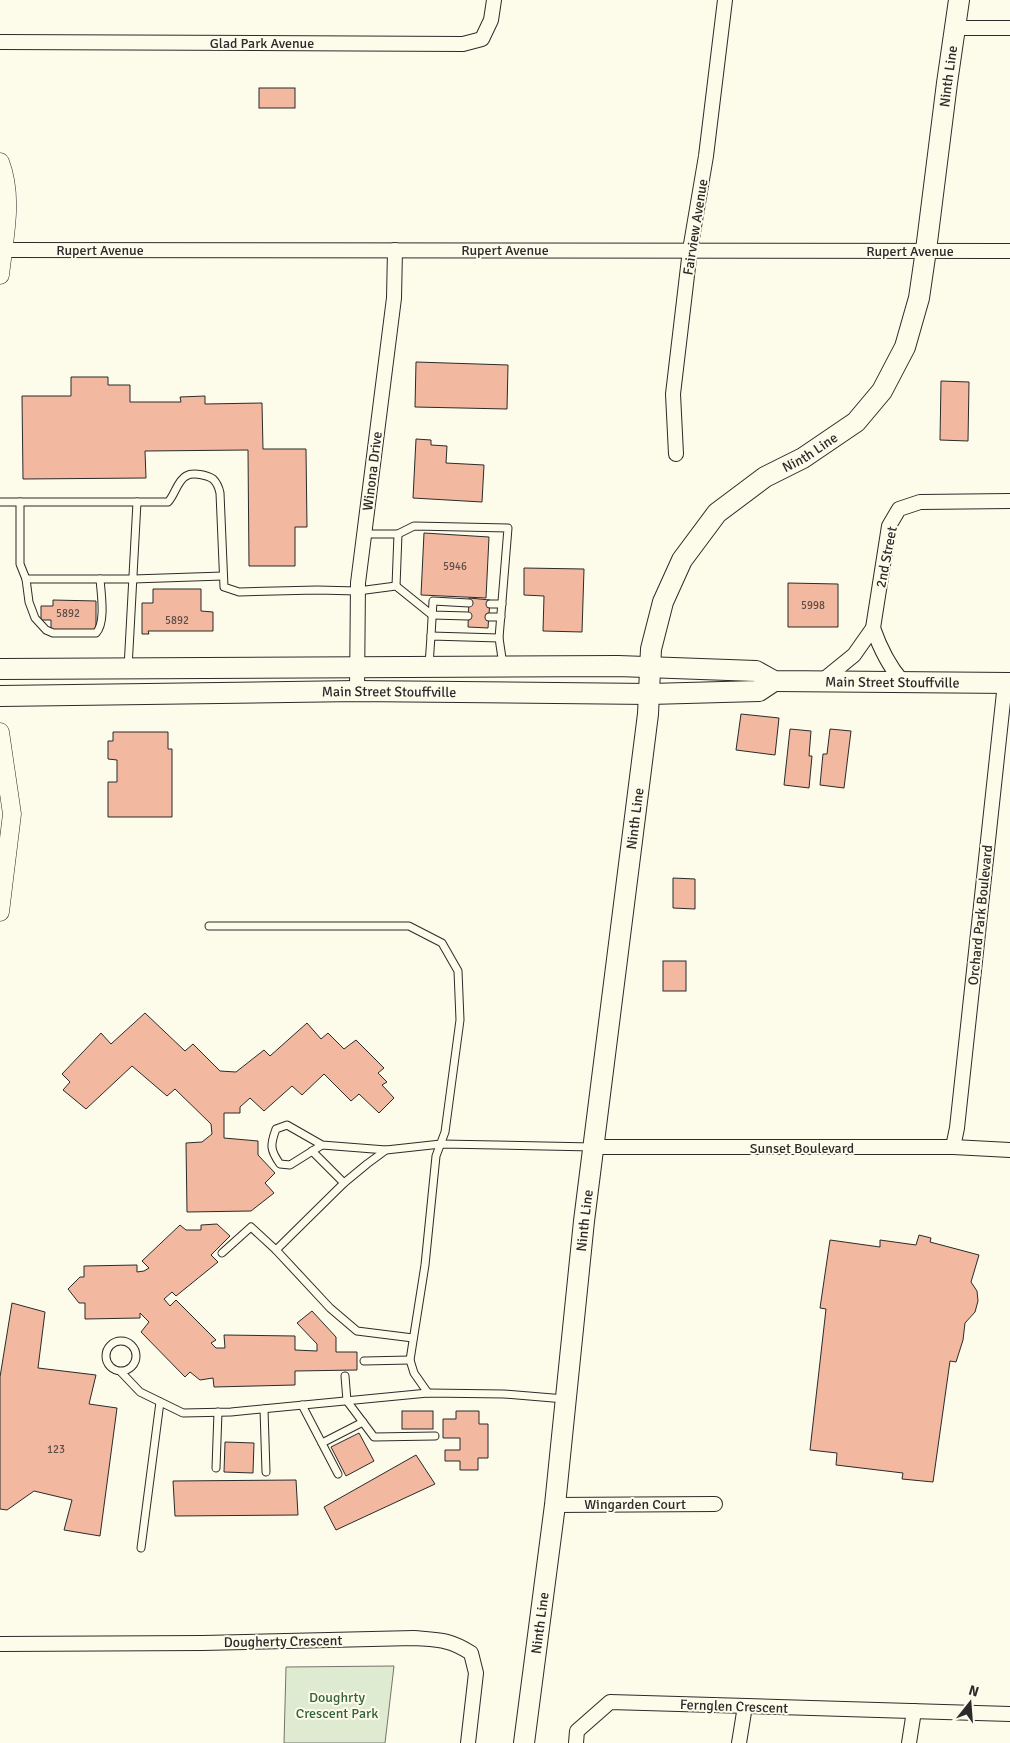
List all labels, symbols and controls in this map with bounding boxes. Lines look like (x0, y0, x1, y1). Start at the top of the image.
street label: Glad Park Avenue (210, 35, 314, 52)
street label: Ninth Line (936, 44, 961, 108)
street label: Fairview Avenue (680, 178, 711, 276)
street label: Rupert Avenue (56, 242, 144, 259)
street label: Rupert Avenue (461, 242, 549, 259)
street label: Rupert Avenue (866, 243, 954, 260)
street label: Ninth Line (779, 429, 841, 476)
street label: Winona Drive (359, 430, 386, 512)
street label: 2nd Street (872, 525, 901, 589)
house number: 5946 (443, 560, 467, 573)
house number: 5998 (801, 599, 825, 612)
house number: 5892 (56, 607, 80, 620)
house number: 5892 (165, 614, 189, 627)
street label: Main Street Stouffville (825, 673, 960, 692)
street label: Main Street Stouffville (322, 683, 456, 701)
street label: Ninth Line (623, 787, 648, 851)
street label: Orchard Park Boulevard (965, 844, 996, 986)
street label: Sunset Boulevard (750, 1140, 854, 1157)
street label: Ninth Line (573, 1189, 597, 1252)
house number: 123 (47, 1443, 65, 1456)
street label: Wingarden Court (584, 1496, 686, 1513)
street label: Ninth Line (528, 1591, 553, 1655)
street label: Dougherty Crescent (224, 1632, 343, 1651)
north arrow (945, 1678, 995, 1728)
text: N (967, 1681, 981, 1701)
park label: Doughrty Crescent Park (296, 1689, 378, 1722)
street label: Fernglen Crescent (680, 1696, 789, 1717)

